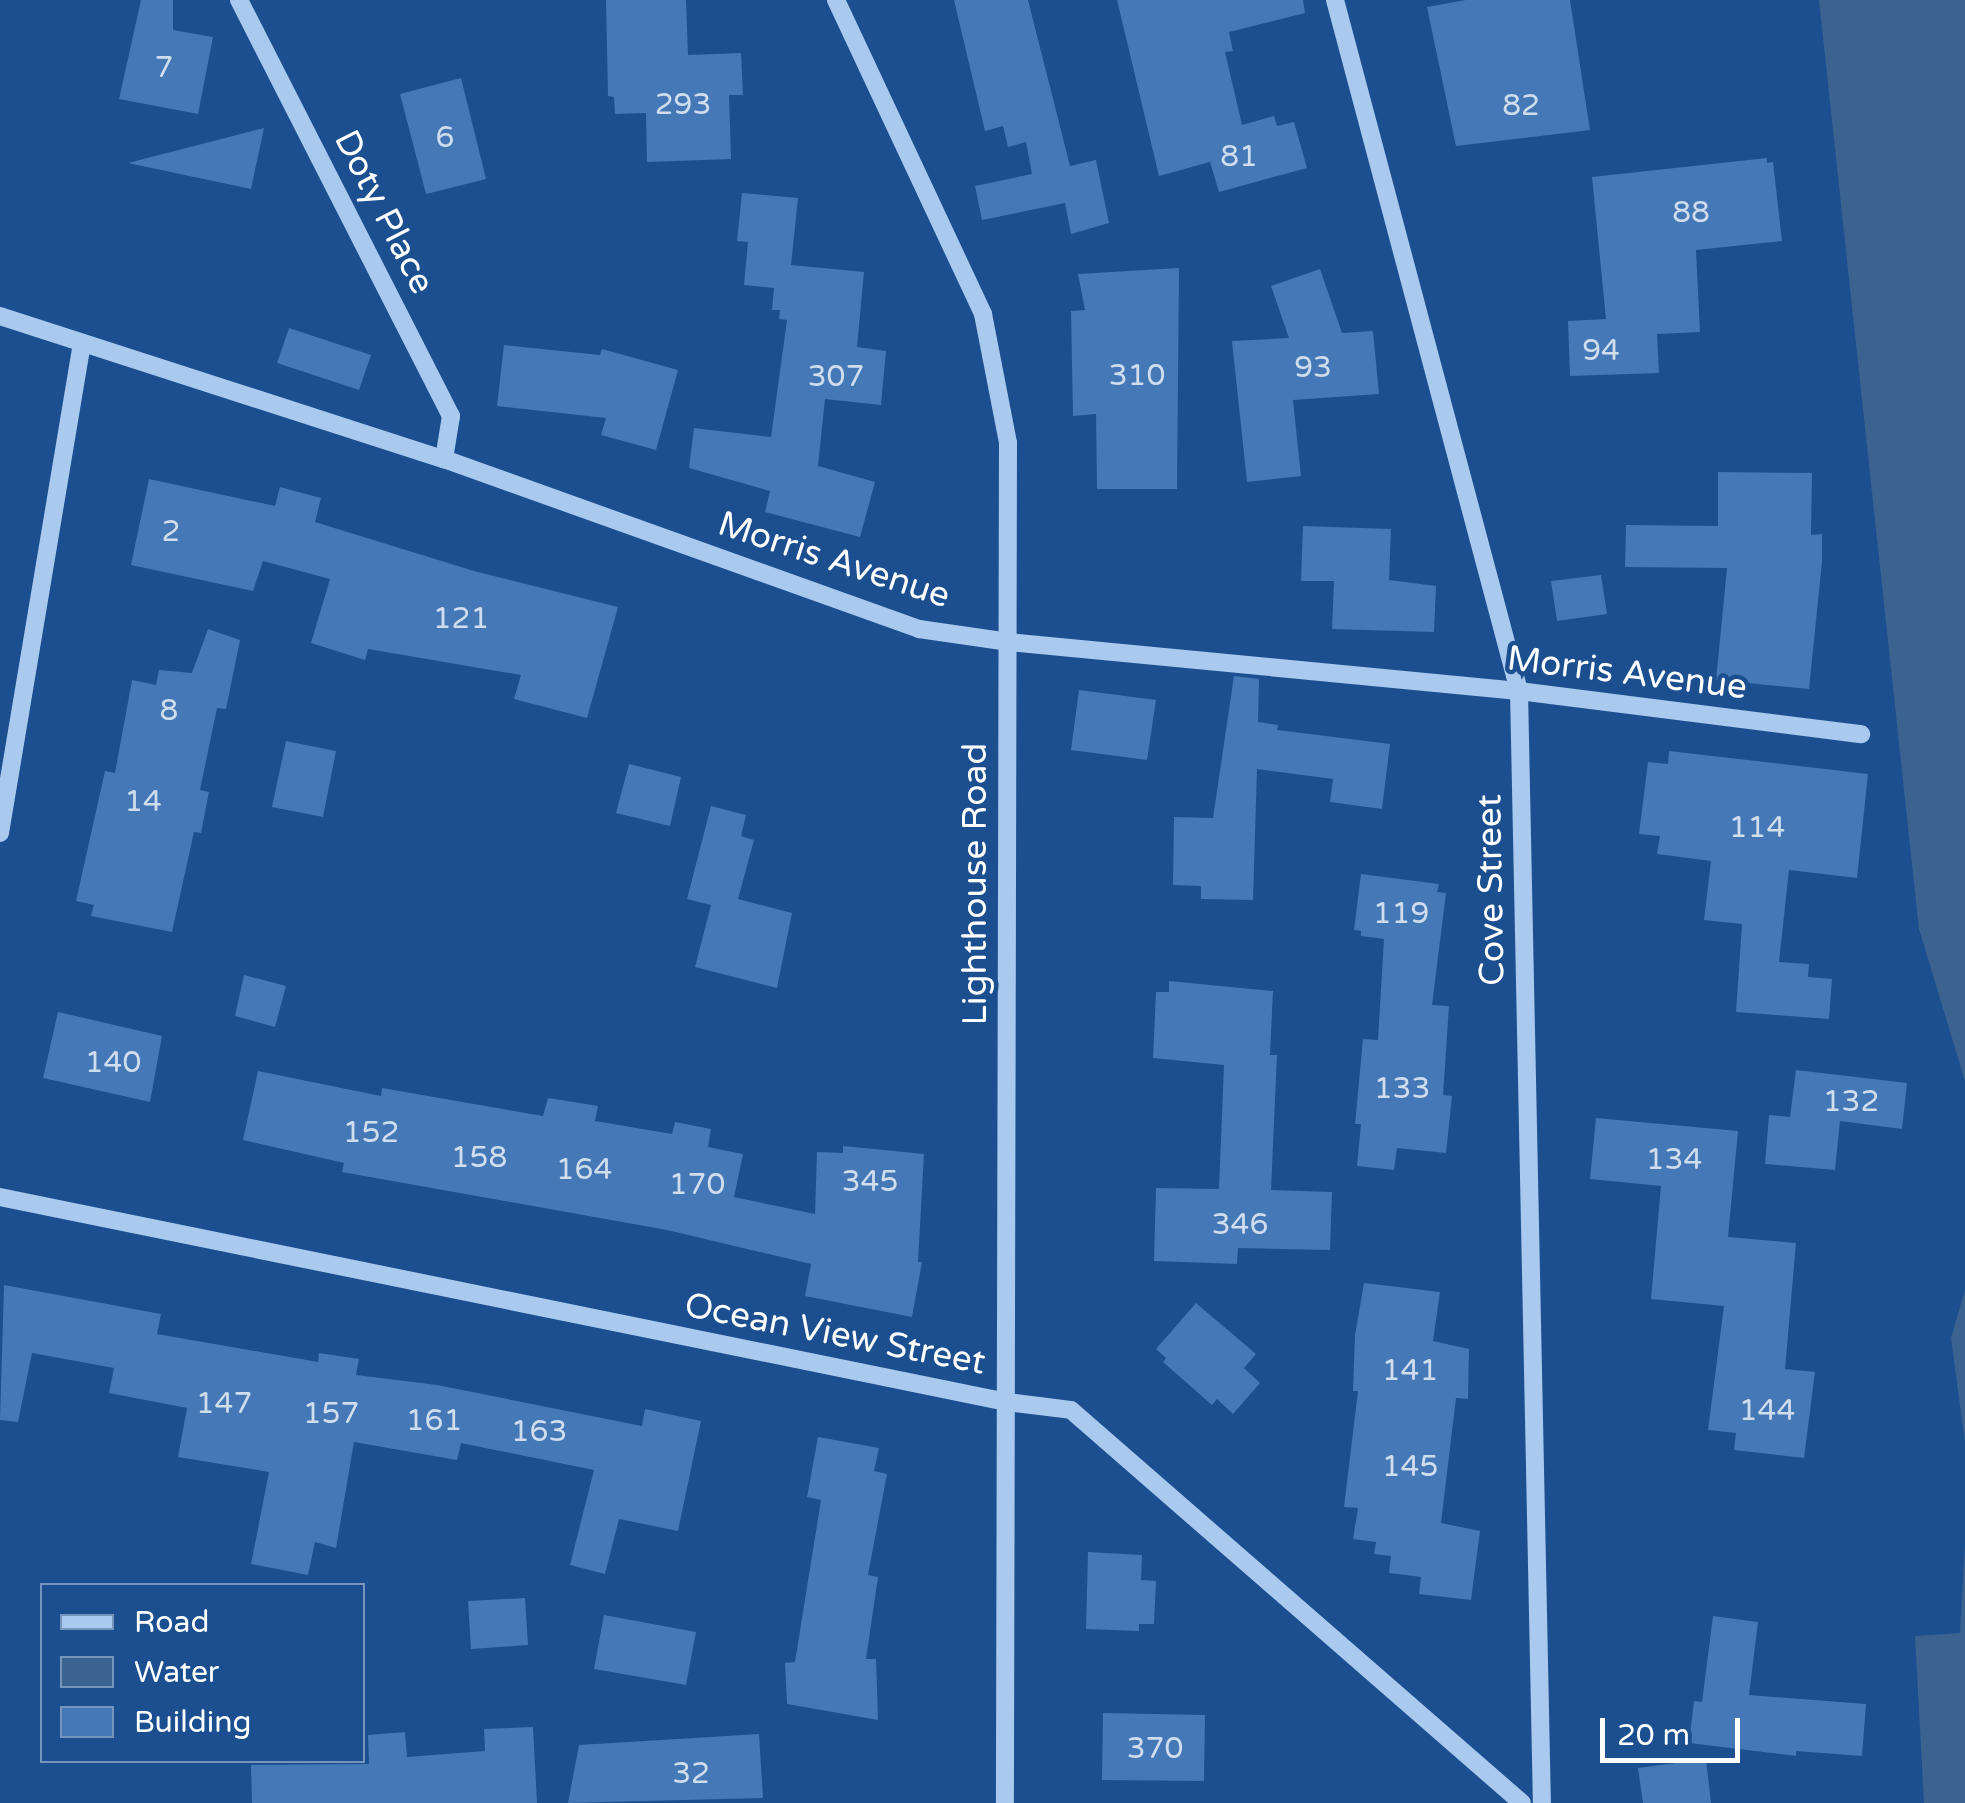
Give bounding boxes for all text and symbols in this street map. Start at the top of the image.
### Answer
house number: 7 [155,50,173,86]
house number: 293 [655,87,711,123]
house number: 82 [1502,88,1540,124]
house number: 6 [436,120,454,156]
street label: Doty Place [325,123,443,301]
house number: 81 [1220,139,1258,175]
house number: 88 [1672,195,1710,231]
house number: 94 [1582,333,1620,369]
house number: 93 [1294,350,1332,386]
house number: 310 [1109,358,1165,394]
house number: 307 [808,359,864,395]
street label: Morris Avenue [713,503,955,617]
house number: 2 [162,514,180,550]
house number: 121 [433,601,489,637]
street label: Morris Avenue [1505,637,1749,709]
house number: 8 [160,693,178,729]
street label: Lighthouse Road [954,743,996,1025]
house number: 14 [124,784,162,820]
street label: Cove Street [1468,794,1514,986]
house number: 114 [1729,810,1785,846]
house number: 119 [1373,896,1429,932]
house number: 140 [85,1045,141,1081]
house number: 133 [1374,1071,1430,1107]
house number: 132 [1823,1084,1879,1120]
house number: 152 [343,1115,399,1151]
house number: 158 [451,1140,507,1176]
house number: 134 [1646,1142,1702,1178]
house number: 164 [556,1152,612,1188]
house number: 345 [842,1164,898,1200]
house number: 170 [669,1167,725,1203]
house number: 346 [1212,1207,1268,1243]
street label: Ocean View Street [681,1284,989,1384]
house number: 141 [1382,1353,1438,1389]
house number: 147 [196,1386,252,1422]
house number: 144 [1739,1393,1795,1429]
house number: 157 [303,1396,359,1432]
house number: 161 [406,1403,462,1439]
house number: 163 [511,1414,567,1450]
house number: 145 [1382,1449,1438,1485]
legend [40,1583,365,1763]
text: Road [134,1604,209,1641]
text: Water [134,1654,219,1691]
scale bar [1605,1698,1745,1760]
text: Building [134,1704,251,1741]
text: 20 m [1617,1717,1690,1754]
house number: 370 [1127,1731,1183,1767]
house number: 32 [672,1756,710,1792]

